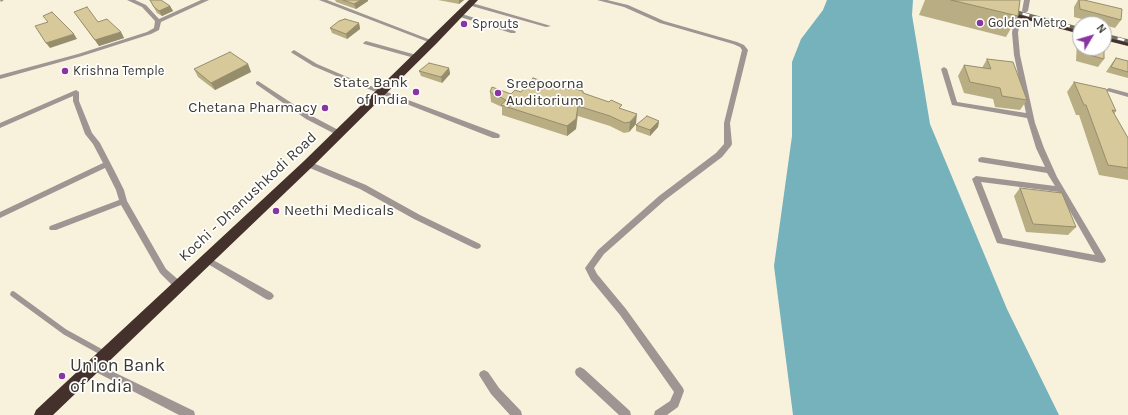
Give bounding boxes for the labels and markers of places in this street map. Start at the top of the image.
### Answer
place label: Golden Metro [988,15,1067,31]
place label: Sprouts [472,16,519,32]
marker: Golden Metro [975,18,985,28]
marker: Sprouts [459,19,469,29]
place label: Krishna Temple [73,63,165,79]
marker: Krishna Temple [60,66,70,76]
place label: State Bank of India [333,74,408,109]
place label: Sreepoorna Auditorium [506,75,584,110]
marker: State Bank of India [411,87,421,97]
marker: Sreepoorna Auditorium [493,88,503,98]
place label: Chetana Pharmacy [188,99,317,117]
marker: Chetana Pharmacy [320,103,330,113]
place label: Neethi Medicals [284,202,394,220]
marker: Neethi Medicals [271,206,281,216]
place label: Union Bank of India [70,355,165,398]
marker: Union Bank of India [57,371,67,381]

